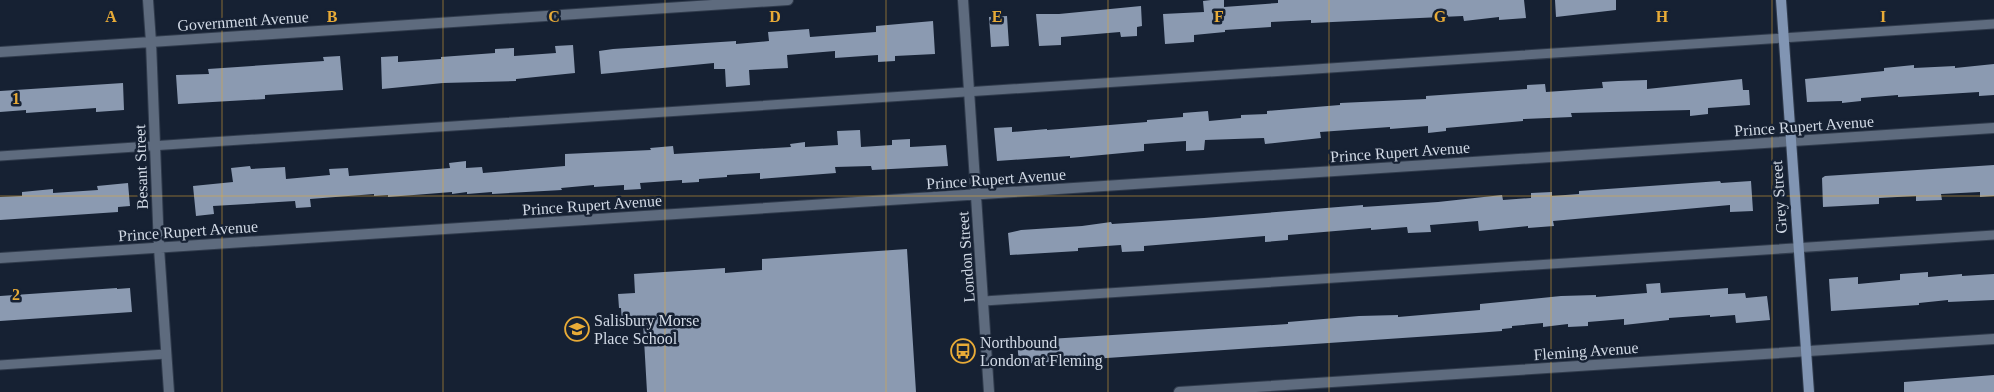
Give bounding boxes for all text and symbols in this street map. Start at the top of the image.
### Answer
text: A [105,8,117,25]
street label: Government Avenue [177,8,309,34]
text: B [327,8,338,25]
text: C [548,8,560,25]
text: D [769,8,781,25]
text: E [992,8,1002,25]
text: F [1214,8,1224,25]
text: G [1434,8,1447,25]
text: H [1656,8,1669,25]
text: I [1880,8,1886,25]
text: 1 [12,90,20,107]
street label: Prince Rupert Avenue [1734,113,1875,140]
street label: Besant Street [131,124,151,210]
street label: Prince Rupert Avenue [1330,139,1471,166]
street label: Grey Street [1768,159,1791,234]
street label: Prince Rupert Avenue [926,166,1067,193]
street label: Prince Rupert Avenue [522,192,663,219]
street label: London Street [954,210,978,303]
street label: Prince Rupert Avenue [118,218,259,245]
text: 2 [12,286,20,303]
place label: Salisbury Morse Place School [594,312,699,347]
school or university icon: Salisbury Morse Place School [564,316,590,342]
place label: Northbound London at Fleming [980,334,1103,370]
bus stop icon: Northbound London at Fleming [950,338,976,364]
street label: Fleming Avenue [1533,339,1639,364]

